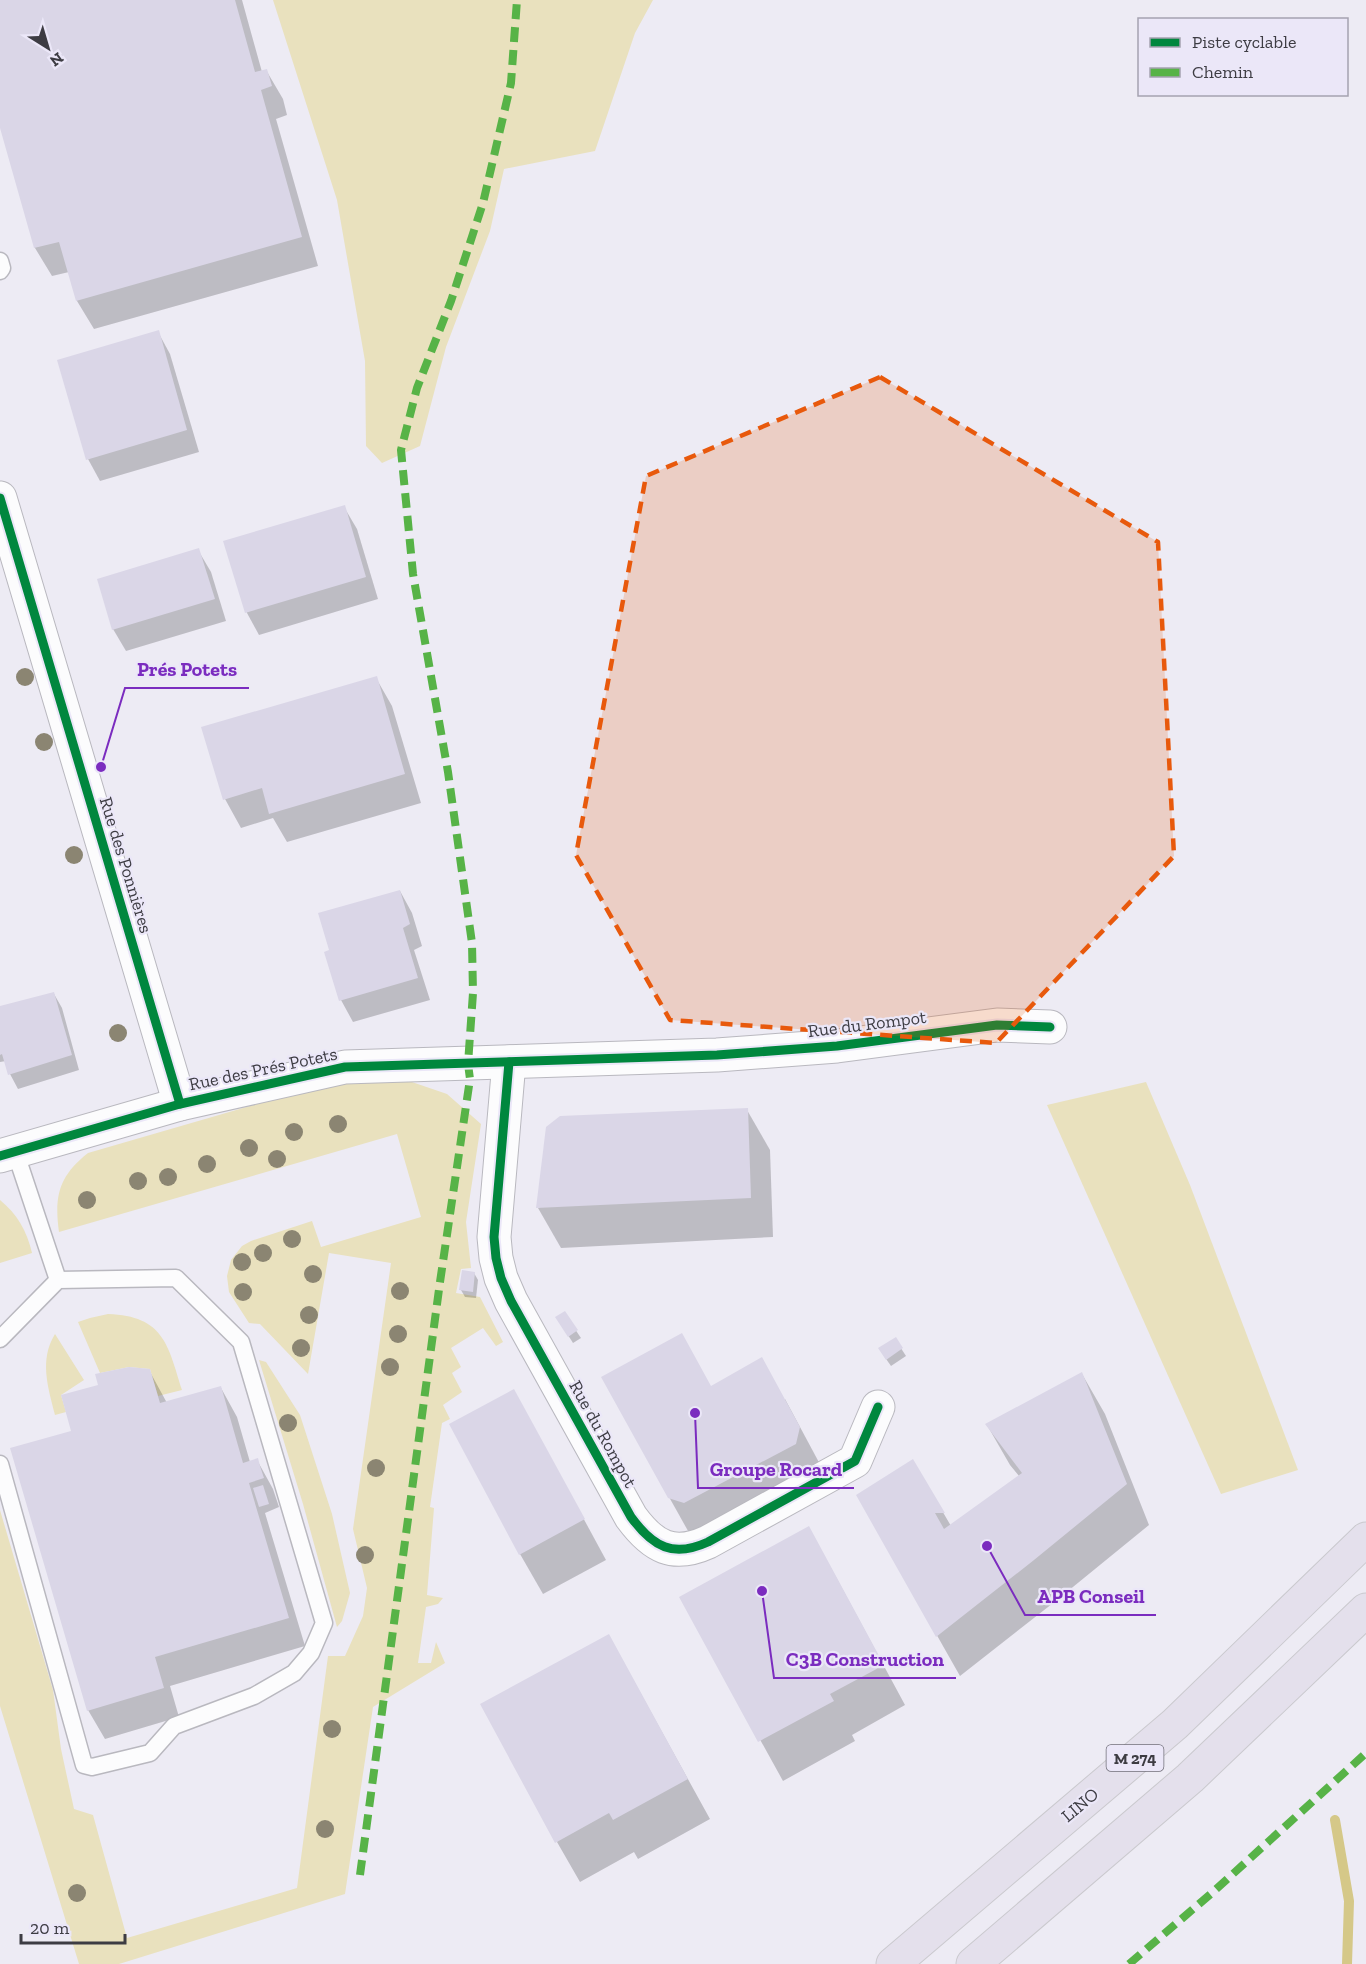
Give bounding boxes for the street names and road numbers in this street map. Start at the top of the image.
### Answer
street label: Rue des Ponnières [95,794,157,936]
street label: Rue du Rompot [806,1006,928,1042]
street label: Rue des Prés Potets [187,1042,339,1095]
street label: Rue du Rompot [564,1376,642,1492]
road number: M 274 [1106,1745,1164,1771]
street label: LINO [1057,1783,1103,1827]

